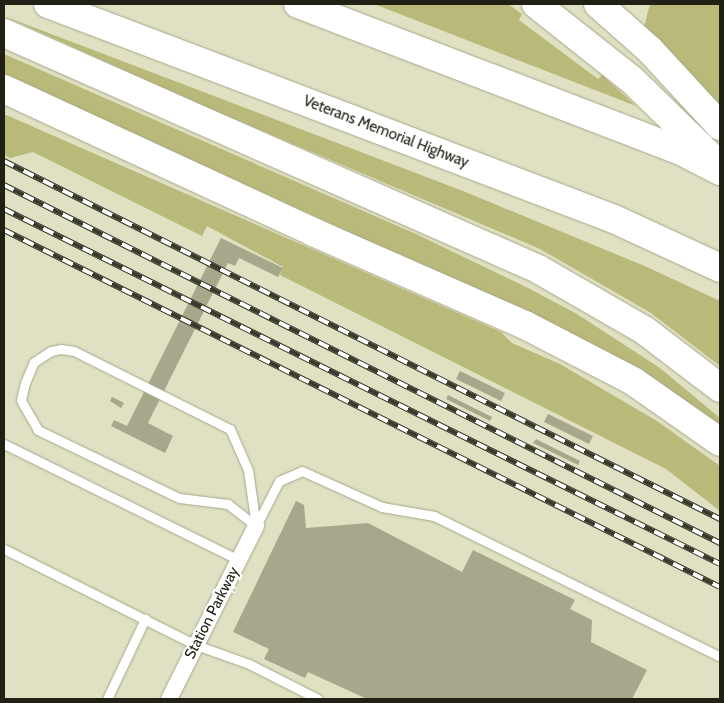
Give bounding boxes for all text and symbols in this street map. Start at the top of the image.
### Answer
street label: Veterans Memorial Highway [301,92,471,172]
street label: Station Parkway [181,564,243,662]

